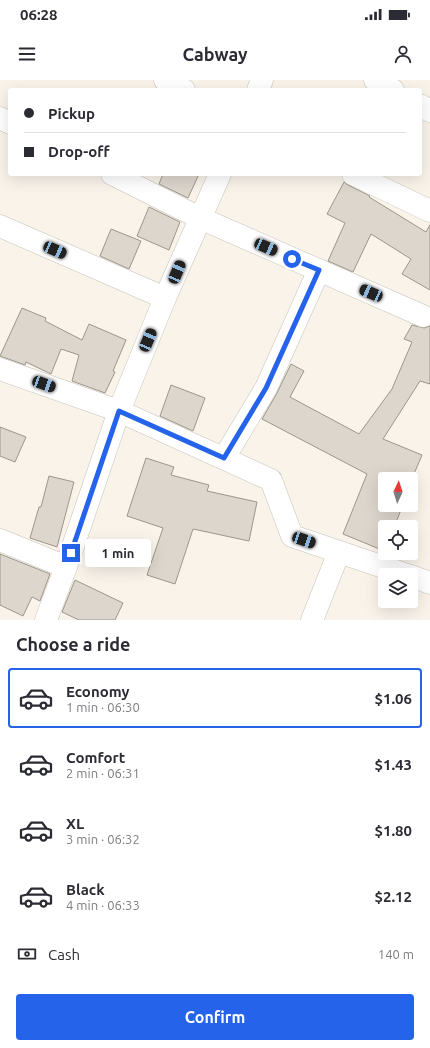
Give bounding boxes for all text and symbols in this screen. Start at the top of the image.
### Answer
text: 06:28 [20,6,58,23]
icon: menu [16,43,38,65]
icon: person [392,43,414,65]
text: Cabway [182,44,248,64]
text: Pickup [48,105,95,122]
text: Drop-off [48,143,110,160]
car [253,237,279,257]
car [42,240,68,260]
route start [283,250,301,268]
car [167,259,187,285]
car [358,283,384,303]
car [138,327,158,353]
car [31,374,57,394]
north arrow [378,472,418,512]
map controls [378,472,418,608]
button: locate [378,520,418,560]
car [291,530,317,550]
callout: 1 min [85,539,151,567]
route end [62,544,80,562]
text: 1 min [102,546,134,560]
button: layers [378,568,418,608]
text: Choose a ride [16,634,130,654]
icon: car [18,680,54,716]
text: Economy [66,683,130,700]
text: $1.06 [374,690,412,707]
text: 1 min · 06:30 [66,700,140,714]
icon: car [18,746,54,782]
text: Comfort [66,749,125,766]
text: $1.43 [374,756,412,773]
text: 2 min · 06:31 [66,766,140,780]
icon: car [18,812,54,848]
text: XL [66,815,84,832]
text: $1.80 [374,822,412,839]
text: 3 min · 06:32 [66,832,140,846]
icon: car [18,878,54,914]
text: Black [66,881,105,898]
text: $2.12 [374,888,412,905]
text: 4 min · 06:33 [66,898,140,912]
icon: cash [16,943,38,965]
text: Cash [48,946,80,963]
text: 140 m [378,947,414,961]
button: Confirm [16,994,414,1040]

